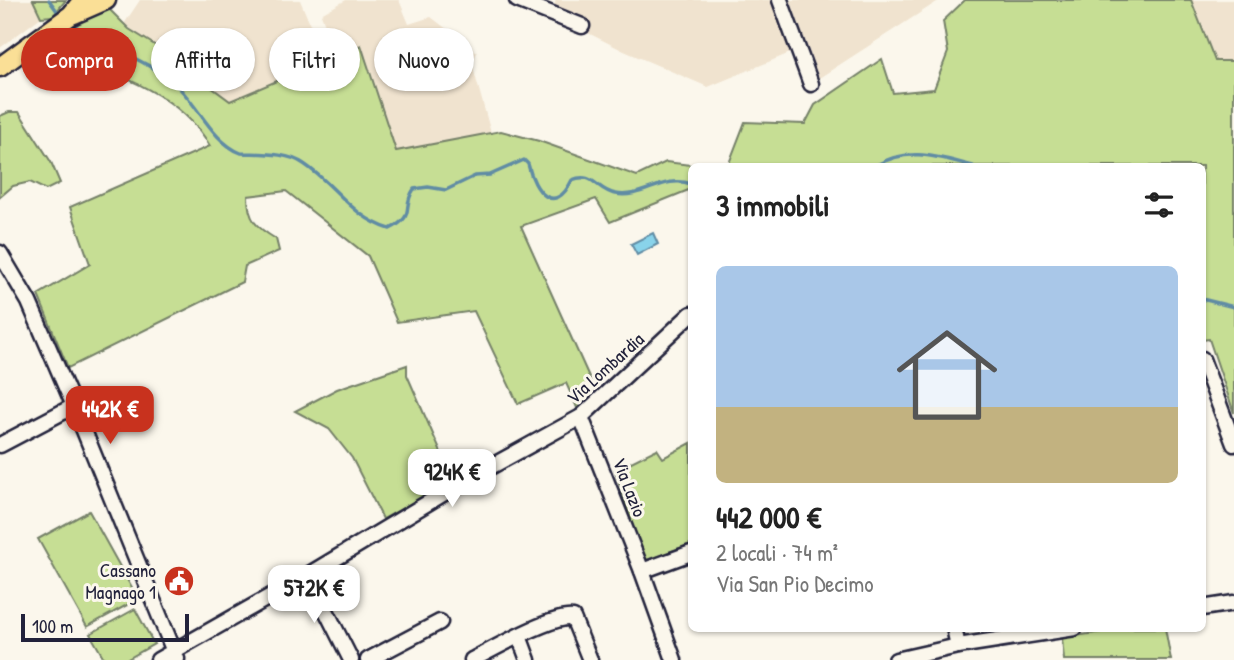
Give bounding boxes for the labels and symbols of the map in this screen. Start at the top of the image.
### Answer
street label: Via Lombardia [561,326,650,410]
pin: 442K € [53,386,167,446]
pin: 924K € [395,449,509,509]
street label: Via Lazio [607,454,653,521]
place label: Cassano Magnago 1 [85,557,156,605]
public building icon: Cassano Magnago 1 [162,564,196,598]
pin: 572K € [257,566,371,625]
scale bar [21,611,189,643]

